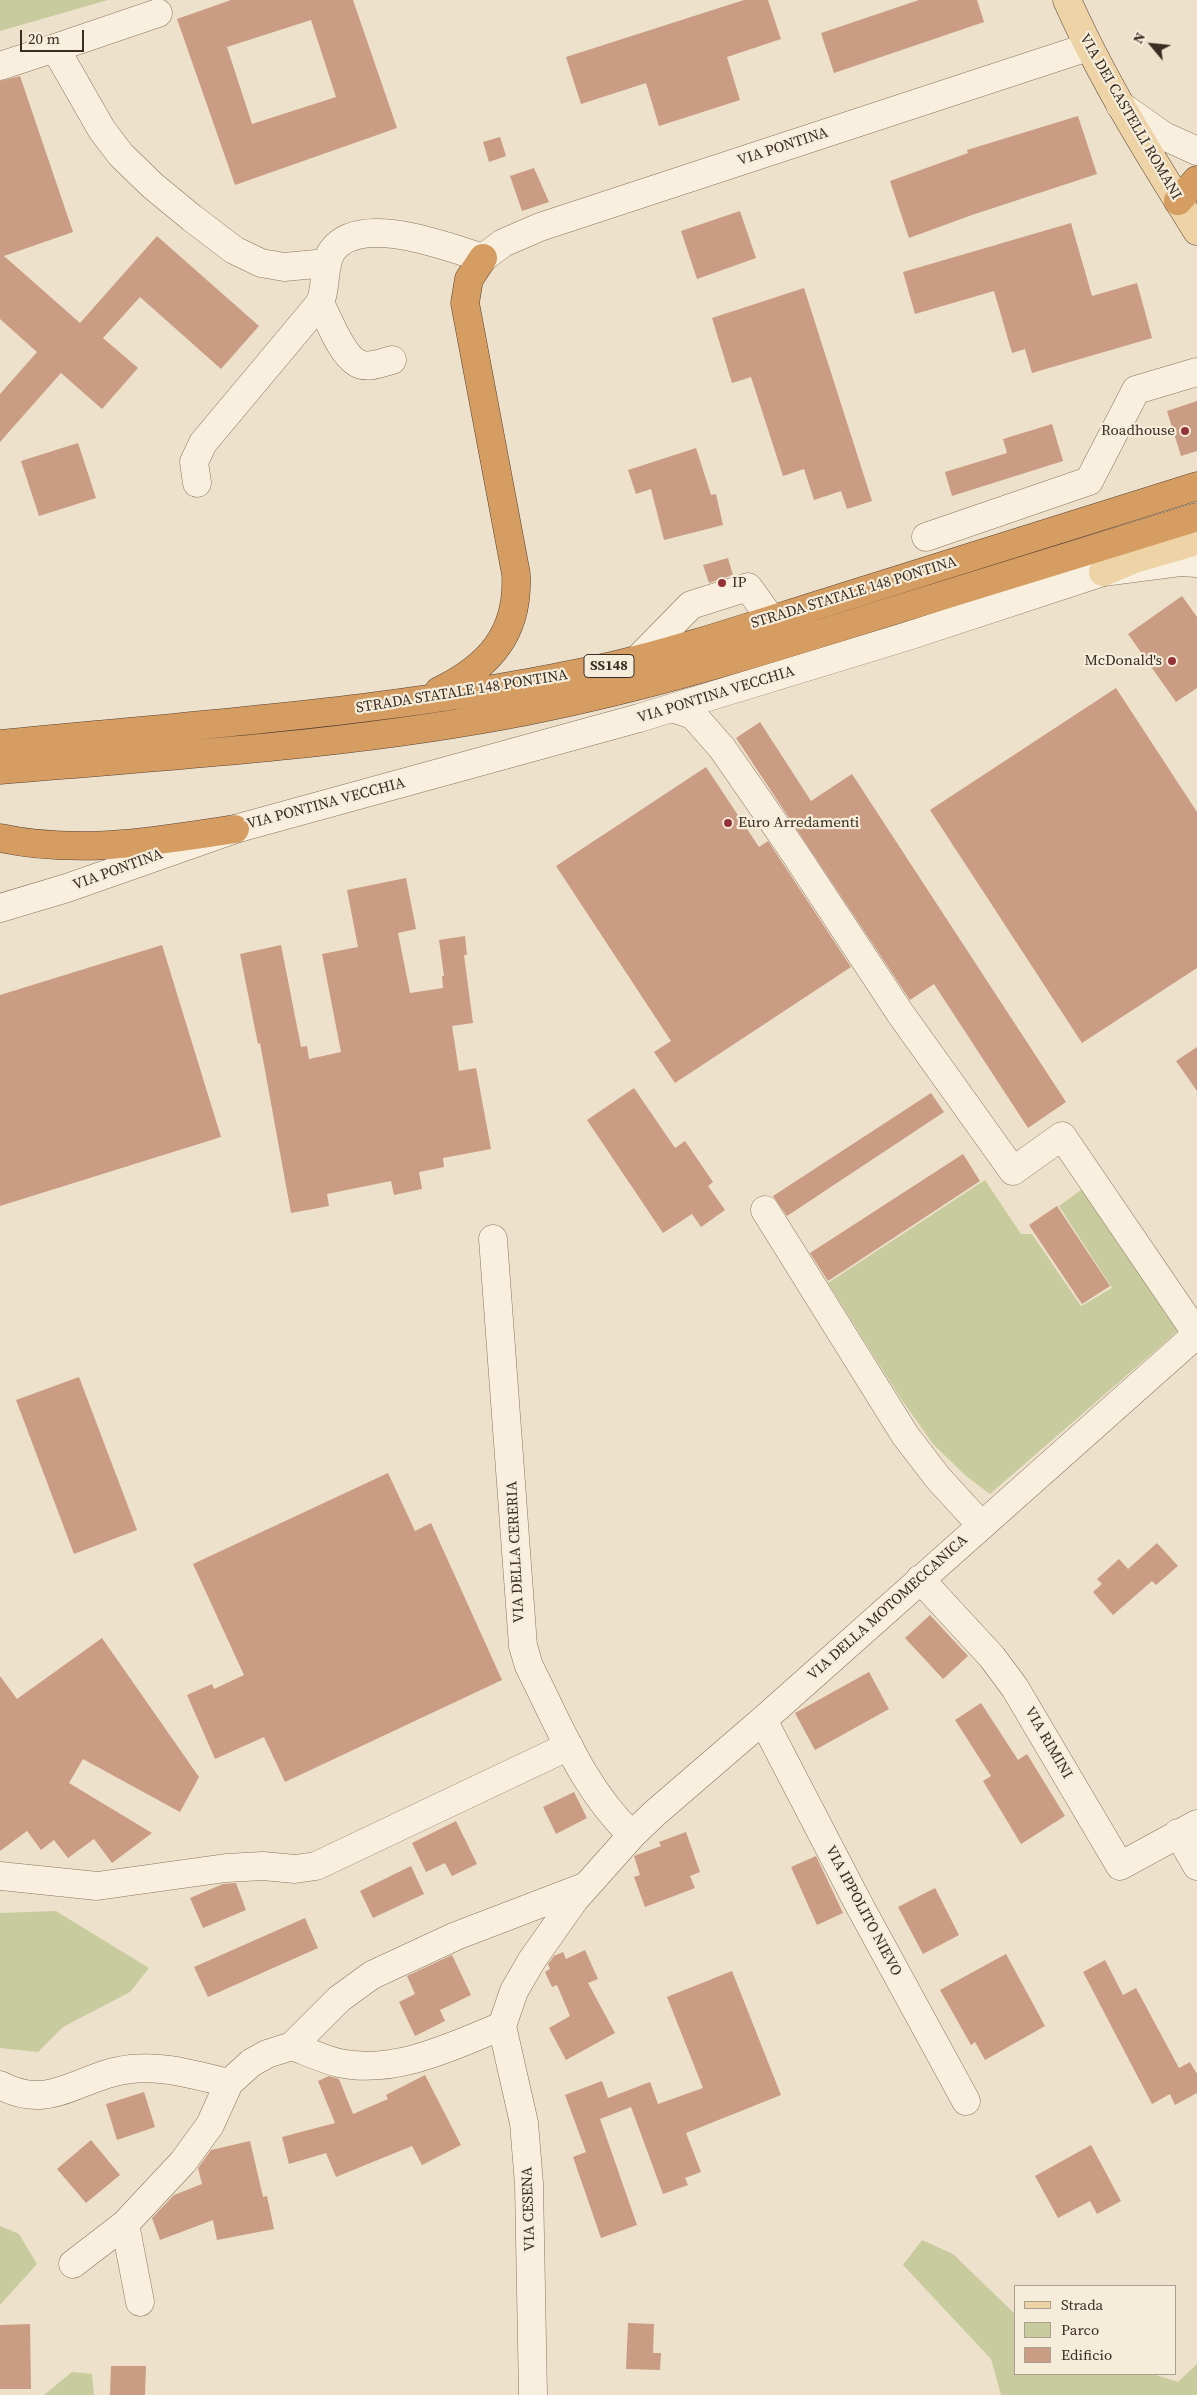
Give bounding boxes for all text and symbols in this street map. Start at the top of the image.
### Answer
scale bar [22,20,86,52]
north arrow [1127,20,1177,70]
text: 20 m [28,28,60,49]
street label: VIA DEI CASTELLI ROMANI [1075,31,1185,203]
street label: VIA PONTINA [735,124,831,170]
place label: Roadhouse [1101,422,1175,440]
marker: Roadhouse [1179,425,1191,437]
street label: STRADA STATALE 148 PONTINA [749,553,959,633]
place label: IP [732,574,746,592]
marker: IP [716,577,728,589]
place label: McDonald's [1085,652,1162,670]
road number: SS148 [584,654,634,678]
marker: McDonald's [1166,655,1178,667]
street label: VIA PONTINA VECCHIA [635,663,797,727]
street label: STRADA STATALE 148 PONTINA [355,666,569,718]
street label: VIA PONTINA VECCHIA [245,774,407,834]
place label: Euro Arredamenti [738,814,859,832]
marker: Euro Arredamenti [722,817,734,829]
street label: VIA PONTINA [71,845,165,895]
street label: VIA DELLA CERERIA [503,1481,529,1623]
street label: VIA DELLA MOTOMECCANICA [804,1531,972,1685]
street label: VIA RIMINI [1020,1704,1076,1782]
street label: VIA IPPOLITO NIEVO [821,1843,905,1979]
street label: VIA CESENA [519,2166,539,2252]
legend [1014,2285,1177,2375]
text: Strada [1061,2294,1103,2315]
text: Parco [1061,2319,1099,2340]
text: Edificio [1061,2344,1112,2365]

